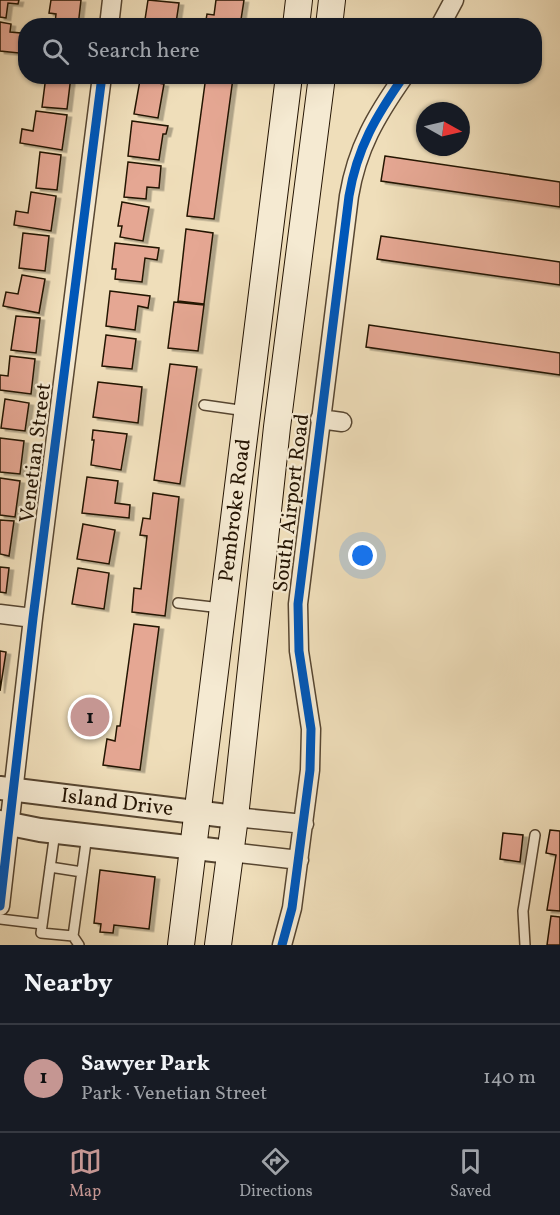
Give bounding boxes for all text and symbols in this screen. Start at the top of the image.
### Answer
search box [18,18,542,84]
icon: search [39,35,72,68]
text: Search here [87,36,200,67]
north arrow [416,102,470,156]
street label: Venetian Street [13,381,59,525]
street label: South Airport Road [267,412,317,594]
street label: Pembroke Road [212,437,258,584]
your location [348,541,377,570]
pin: 1 [70,694,110,740]
street label: Island Drive [59,781,175,824]
text: Nearby [24,966,113,1002]
text: Sawyer Park [81,1049,210,1080]
text: 1 [39,1064,48,1092]
text: 140 m [483,1064,536,1092]
text: Park · Venetian Street [81,1080,267,1108]
tab: Map [69,1145,102,1203]
tab: Directions [239,1145,313,1203]
tab: Saved [450,1145,491,1203]

